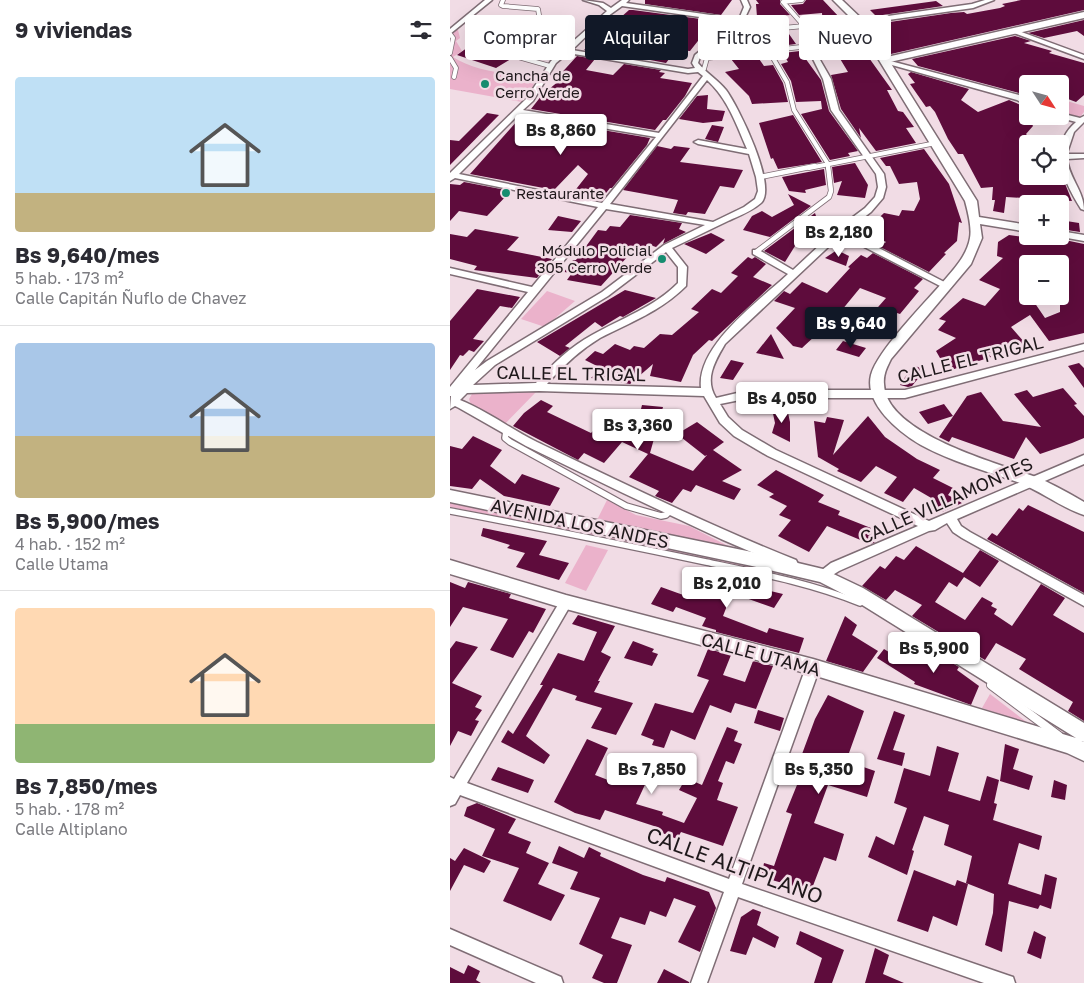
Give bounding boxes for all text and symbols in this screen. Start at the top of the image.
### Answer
chip: Comprar [465,15,575,60]
chip: Alquilar [585,15,688,60]
chip: Filtros [698,15,789,60]
chip: Nuevo [799,15,891,60]
icon: filters [407,16,435,44]
text: 9 viviendas [15,17,132,43]
place label: Cancha de Cerro Verde [495,66,580,101]
north arrow [1019,75,1069,125]
map controls [1019,75,1069,305]
marker: Cancha de Cerro Verde [479,78,491,90]
icon: home [180,110,270,200]
pin: Bs 8,860 [509,114,613,156]
text: Bs 8,860 [526,120,596,140]
button: locate [1019,135,1069,185]
place label: Restaurante [516,184,605,202]
marker: Restaurante [500,187,512,199]
button: + [1019,195,1069,245]
pin: Bs 2,180 [787,216,891,258]
text: Bs 2,180 [805,222,873,242]
place label: Módulo Policial 305 Cerro Verde [537,241,652,276]
text: Bs 9,640/mes [15,242,160,268]
marker: Módulo Policial 305 Cerro Verde [656,253,668,265]
button: − [1019,255,1069,305]
text: 5 hab. · 173 m² [15,268,124,288]
text: Calle Capitán Ñuflo de Chavez [15,288,247,308]
pin: Bs 9,640 [799,306,903,349]
text: Bs 9,640 [816,313,886,333]
street label: CALLE EL TRIGAL [895,330,1045,388]
street label: CALLE EL TRIGAL [496,361,646,385]
icon: home [180,375,270,465]
pin: Bs 4,050 [730,382,834,424]
text: Bs 4,050 [747,388,817,408]
pin: Bs 3,360 [586,408,690,451]
text: Bs 3,360 [603,415,673,435]
street label: CALLE VILLAMONTES [856,452,1036,548]
street label: AVENIDA LOS ANDES [489,493,671,553]
text: Bs 5,900/mes [15,508,160,534]
text: 4 hab. · 152 m² [15,534,125,554]
text: Calle Utama [15,554,109,574]
pin: Bs 2,010 [675,566,779,609]
text: Bs 2,010 [693,573,761,593]
street label: CALLE UTAMA [699,628,823,680]
pin: Bs 5,900 [882,632,986,674]
text: Bs 5,900 [899,638,969,658]
icon: home [180,640,270,730]
pin: Bs 7,850 [600,752,704,795]
pin: Bs 5,350 [767,752,871,795]
text: Bs 7,850 [618,759,686,779]
text: Bs 5,350 [784,759,854,779]
text: Bs 7,850/mes [15,773,158,799]
text: 5 hab. · 178 m² [15,799,124,819]
text: Calle Altiplano [15,819,128,839]
street label: CALLE ALTIPLANO [643,821,827,909]

